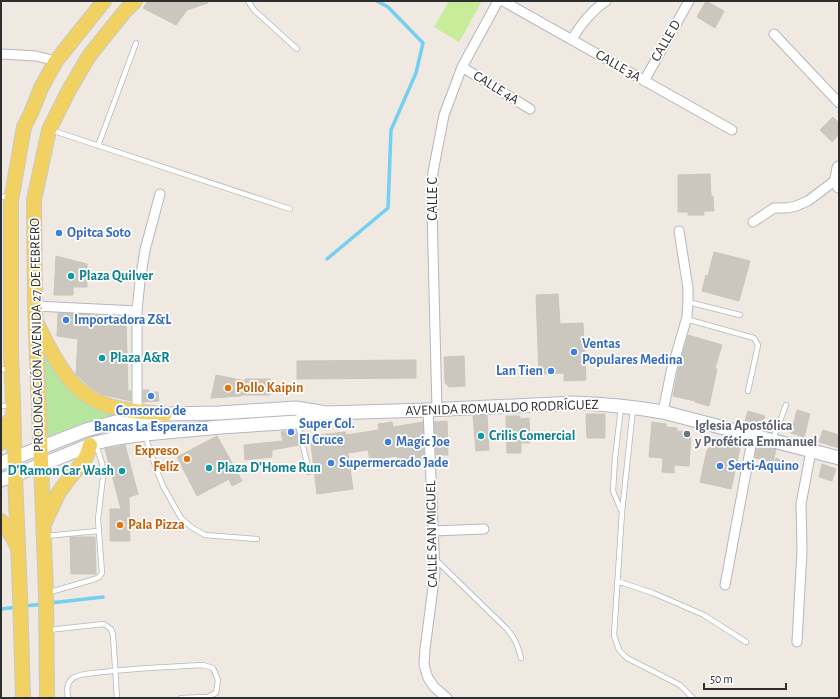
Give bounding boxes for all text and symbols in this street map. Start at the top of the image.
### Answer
street label: CALLE D [649,18,683,64]
street label: CALLE 3A [593,47,643,85]
street label: CALLE 4A [471,69,521,107]
street label: CALLE C [426,177,440,221]
street label: PROLONGACIÓN AVENIDA 27 DE FEBRERO [25,218,46,452]
place label: Opitca Soto [67,226,131,240]
marker: Opitca Soto [54,228,64,238]
place label: Plaza Quilver [79,269,153,283]
marker: Plaza Quilver [66,271,76,281]
place label: Importadora Z&L [74,313,172,327]
marker: Importadora Z&L [61,315,71,325]
place label: Ventas Populares Medina [582,337,683,367]
marker: Ventas Populares Medina [569,347,579,357]
place label: Plaza A&R [110,351,170,365]
marker: Plaza A&R [97,353,107,363]
place label: Lan Tien [496,364,543,378]
marker: Lan Tien [546,366,556,376]
place label: Pollo Kaipin [236,381,303,395]
marker: Pollo Kaipin [223,383,233,393]
marker: Consorcio de Bancas La Esperanza [146,391,156,401]
street label: AVENIDA ROMUALDO RODRÍGUEZ [405,395,599,418]
place label: Consorcio de Bancas La Esperanza [94,404,208,434]
place label: Super Col. El Cruce [299,417,355,447]
place label: Iglesia Apostólica y Profética Emmanuel [694,419,817,449]
marker: Super Col. El Cruce [286,427,296,437]
place label: Crilis Comercial [489,429,575,443]
marker: Iglesia Apostólica y Profética Emmanuel [682,429,692,439]
marker: Crilis Comercial [476,431,486,441]
place label: Magic Joe [396,435,450,449]
marker: Magic Joe [383,437,393,447]
place label: Expreso Felíz [134,444,179,474]
marker: Expreso Felíz [182,454,192,464]
place label: Supermercado Jade [339,456,449,470]
marker: Supermercado Jade [326,458,336,468]
place label: Serti-Aquino [728,459,799,473]
place label: Plaza D'Home Run [217,461,321,475]
marker: Serti-Aquino [715,461,725,471]
marker: Plaza D'Home Run [204,463,214,473]
place label: D'Ramon Car Wash [7,464,114,478]
marker: D'Ramon Car Wash [117,466,127,476]
street label: CALLE SAN MIGUEL [424,480,440,588]
place label: Pala Pizza [128,518,185,532]
marker: Pala Pizza [115,520,125,530]
scale bar [704,665,786,691]
text: 50 m [710,673,733,685]

